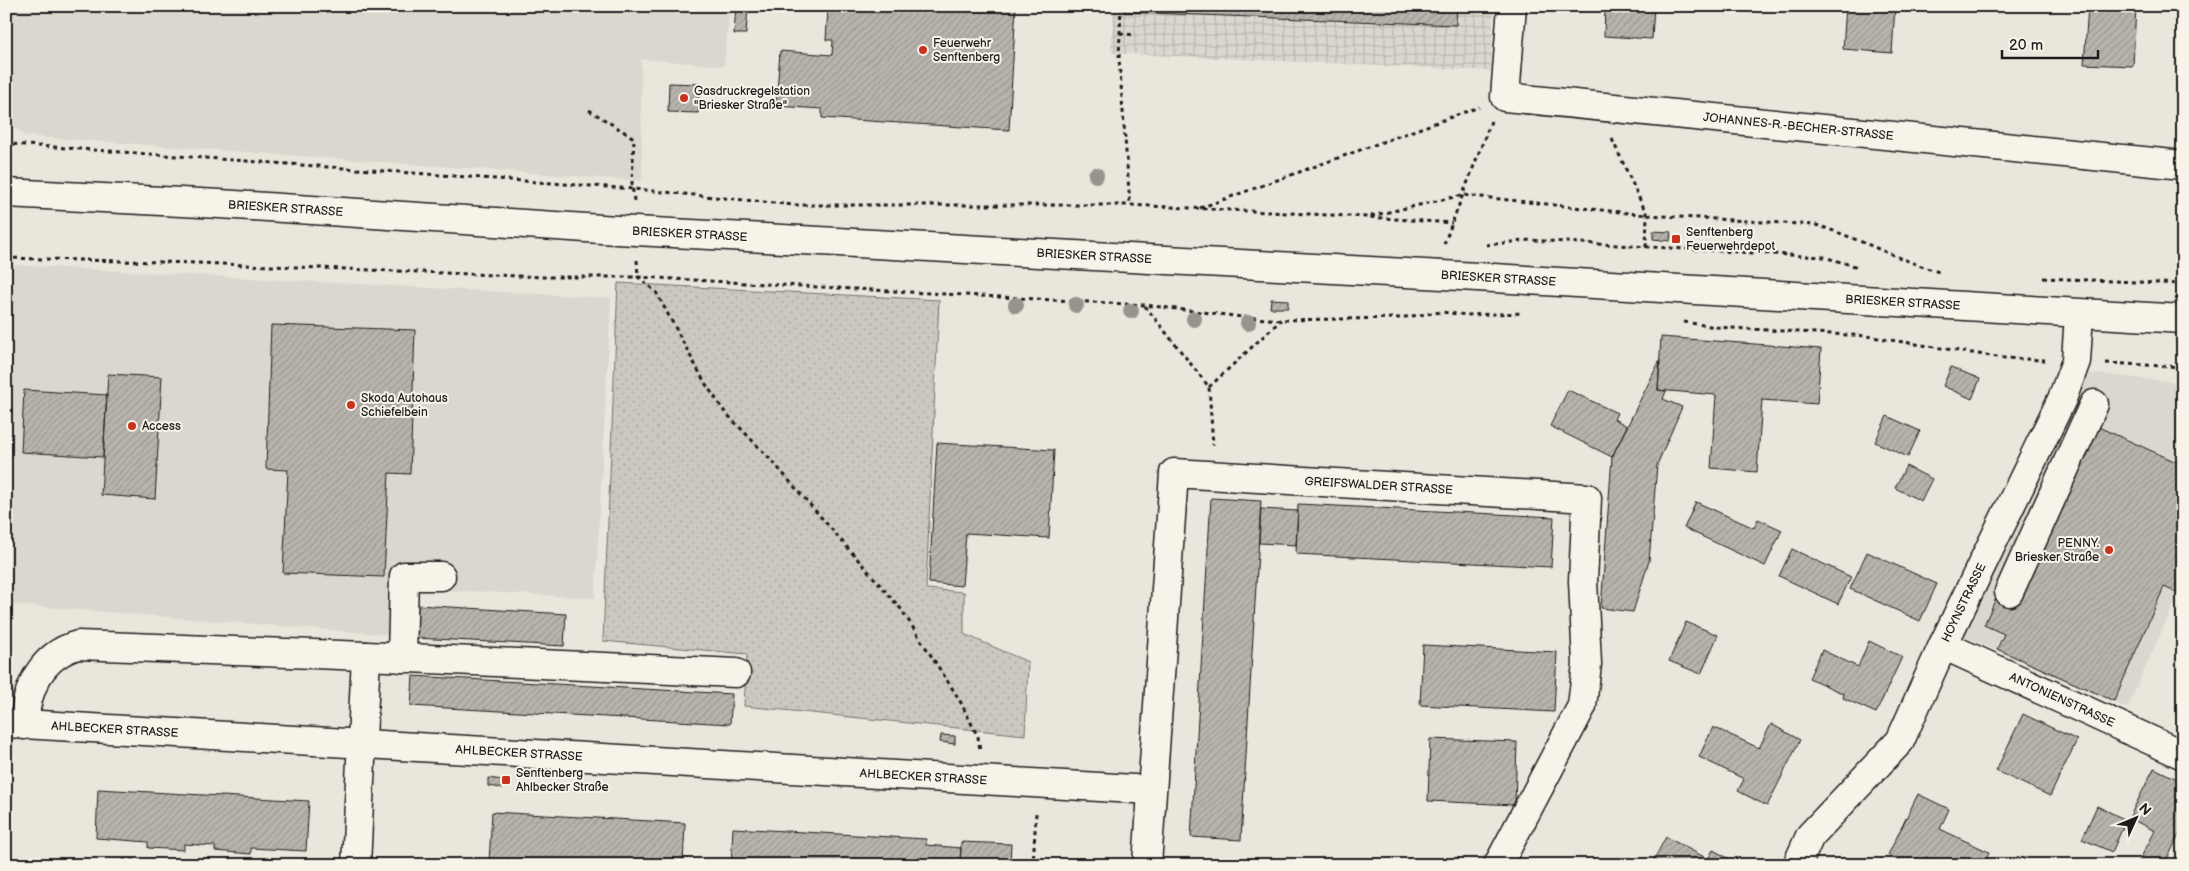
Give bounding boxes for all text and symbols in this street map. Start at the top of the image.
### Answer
scale bar [2002,28,2098,60]
place label: Feuerwehr Senftenberg [933,36,1000,65]
text: 20 m [2009,36,2043,55]
marker: Feuerwehr Senftenberg [917,44,929,56]
place label: Gasdruckregelstation "Briesker Straße" [694,84,810,113]
marker: Gasdruckregelstation "Briesker Straße" [678,92,690,104]
street label: JOHANNES-R.-BECHER-STRASSE [1702,109,1894,143]
street label: BRIESKER STRASSE [227,197,344,220]
street label: BRIESKER STRASSE [632,223,748,245]
place label: Senftenberg Feuerwehrdepot [1686,225,1775,254]
marker: Senftenberg Feuerwehrdepot [1670,233,1682,245]
street label: BRIESKER STRASSE [1036,245,1152,267]
street label: BRIESKER STRASSE [1440,267,1557,289]
street label: BRIESKER STRASSE [1845,291,1961,313]
place label: Skoda Autohaus Schiefelbein [361,391,448,420]
marker: Skoda Autohaus Schiefelbein [345,399,357,411]
place label: Access [142,419,181,434]
marker: Access [126,420,138,432]
street label: GREIFSWALDER STRASSE [1304,473,1453,497]
place label: PENNY. Briesker Straße [2015,536,2099,565]
marker: PENNY. Briesker Straße [2103,544,2115,556]
street label: HOYNSTRASSE [1938,560,1989,645]
street label: ANTONIENSTRASSE [2007,669,2117,730]
street label: AHLBECKER STRASSE [51,718,179,741]
street label: AHLBECKER STRASSE [455,742,583,764]
street label: AHLBECKER STRASSE [859,765,988,788]
place label: Senftenberg Ahlbecker Straße [516,766,609,795]
marker: Senftenberg Ahlbecker Straße [500,774,512,786]
north arrow [2112,794,2162,844]
text: N [2135,800,2155,819]

